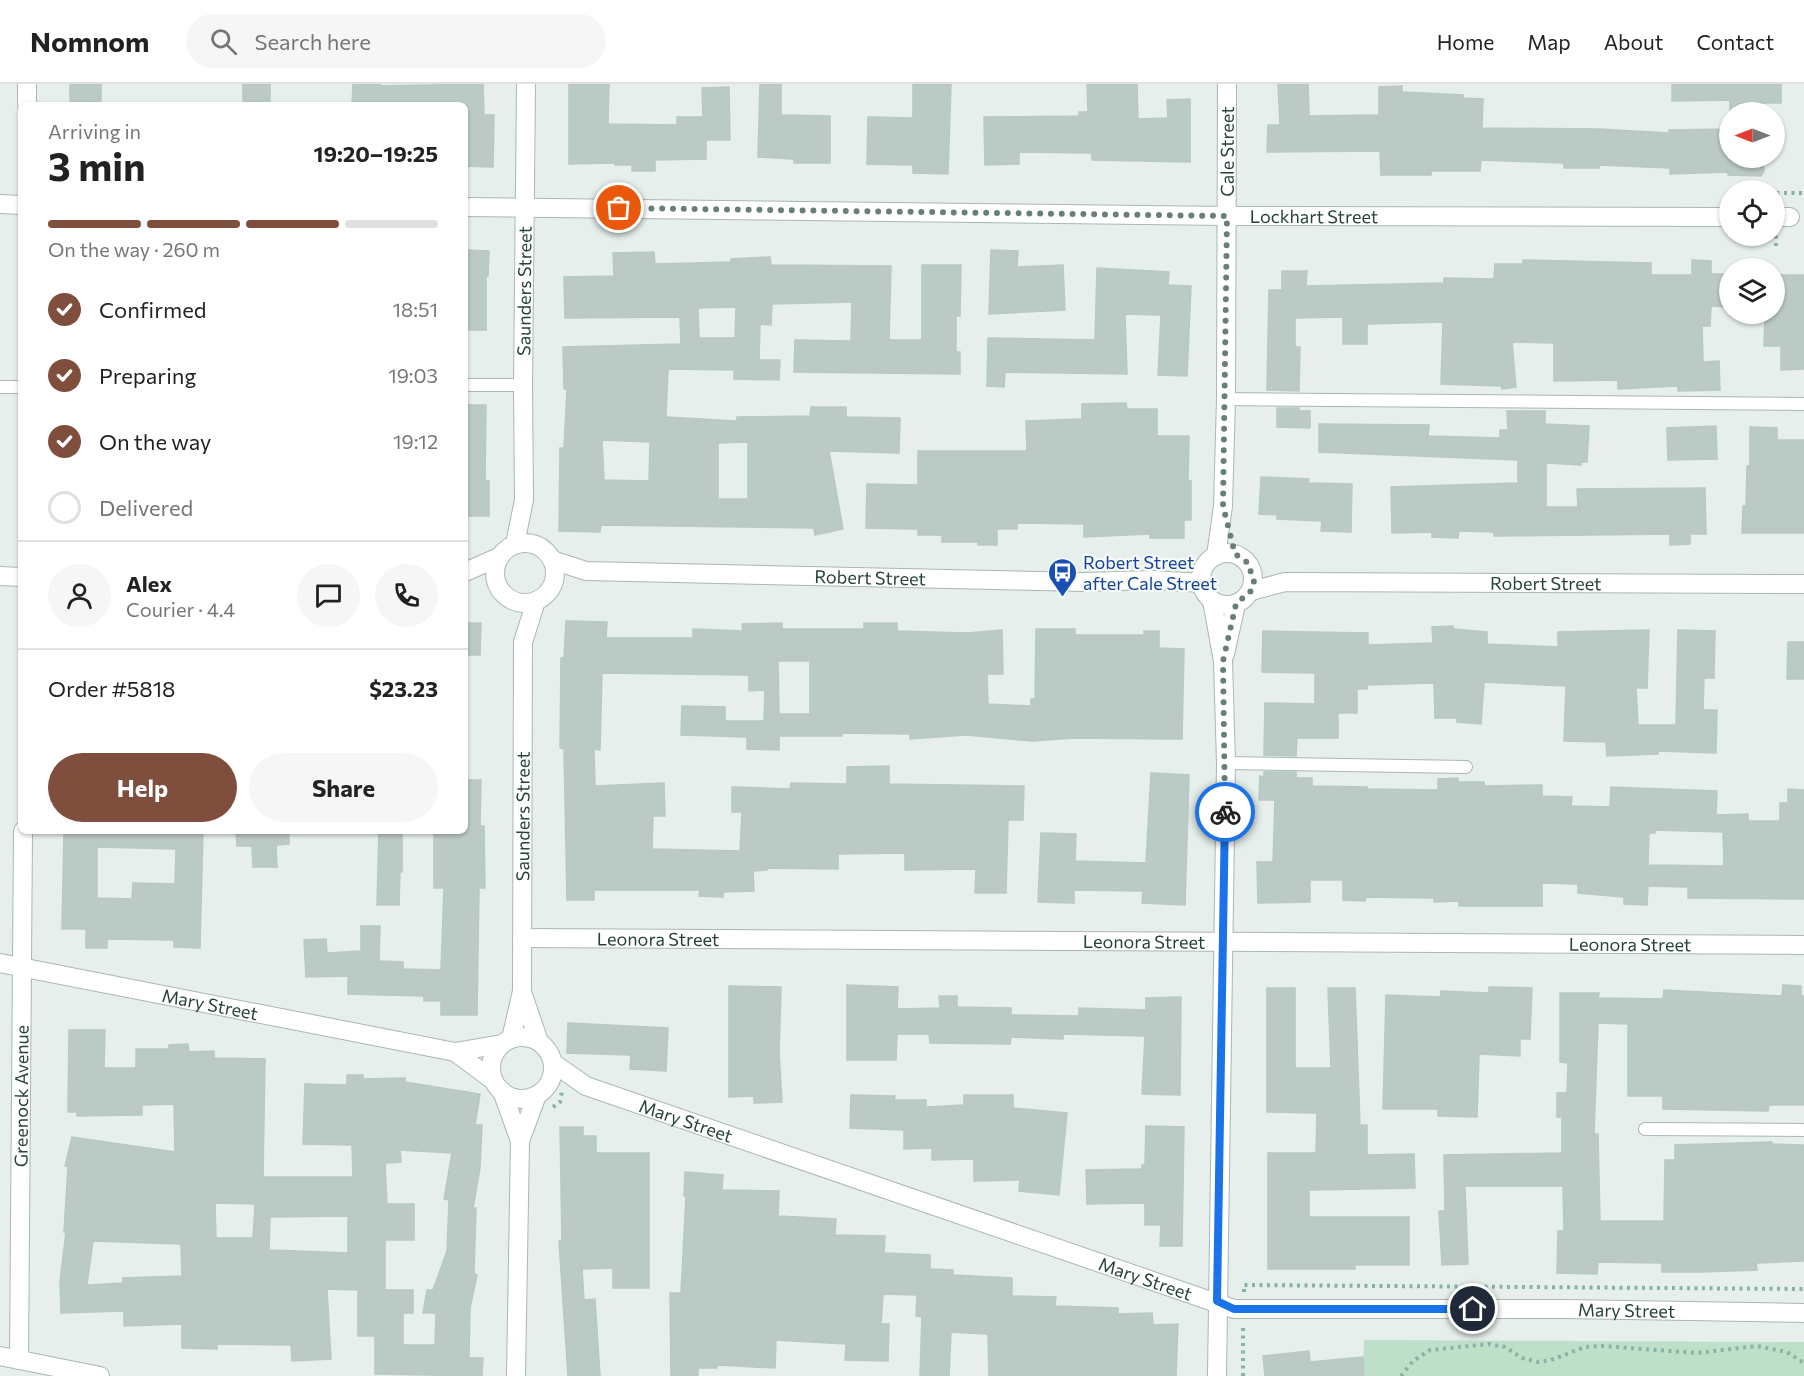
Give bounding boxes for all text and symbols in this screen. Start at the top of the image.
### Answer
search box [186,14,606,68]
text: Nomnom [30,24,150,58]
icon: search [207,25,240,58]
text: Search here [255,28,371,55]
text: Home [1437,29,1494,54]
text: Map [1527,29,1571,54]
text: About [1604,29,1663,54]
text: Contact [1696,29,1774,54]
north arrow [1719,102,1785,168]
map controls [1719,102,1785,324]
street label: Cale Street [1216,106,1238,197]
text: Arriving in [48,119,141,143]
text: 19:20–19:25 [313,140,438,167]
text: 3 min [48,141,146,189]
button: locate [1719,180,1785,246]
pin [593,182,644,233]
icon: bag [602,191,635,224]
street label: Lockhart Street [1250,205,1378,227]
street label: Saunders Street [512,226,536,356]
text: On the way · 260 m [48,237,220,261]
button: layers [1719,258,1785,324]
icon: check [48,293,81,326]
text: Confirmed [99,296,206,323]
text: 18:51 [393,297,438,321]
icon: check [48,359,81,392]
text: Preparing [99,362,196,389]
text: 19:03 [388,363,438,387]
icon: check [48,425,81,458]
text: On the way [99,428,211,455]
text: 19:12 [393,429,438,453]
text: Delivered [99,494,193,521]
place label: Robert Street after Cale Street [1083,551,1217,594]
bus stop icon: Robert Street after Cale Street [1046,556,1078,598]
button: person [48,564,111,627]
button: chat [297,564,360,627]
button: phone [375,564,438,627]
street label: Robert Street [814,565,926,590]
text: Alex [126,570,172,597]
street label: Robert Street [1490,572,1602,594]
text: Courier · 4.4 [126,597,235,621]
text: Order #5818 [48,675,175,702]
text: $23.23 [369,675,438,702]
street label: Saunders Street [511,751,534,881]
button: Help [48,753,237,822]
button: Share [249,753,438,822]
courier [1195,782,1255,842]
icon: bike [1209,796,1242,829]
street label: Leonora Street [597,927,719,950]
street label: Leonora Street [1083,930,1205,953]
street label: Leonora Street [1569,933,1691,955]
street label: Mary Street [160,984,260,1024]
street label: Greenock Avenue [9,1025,33,1167]
street label: Mary Street [636,1094,736,1147]
street label: Mary Street [1096,1252,1195,1305]
pin [1447,1283,1498,1334]
icon: home [1456,1292,1489,1325]
street label: Mary Street [1578,1298,1675,1322]

